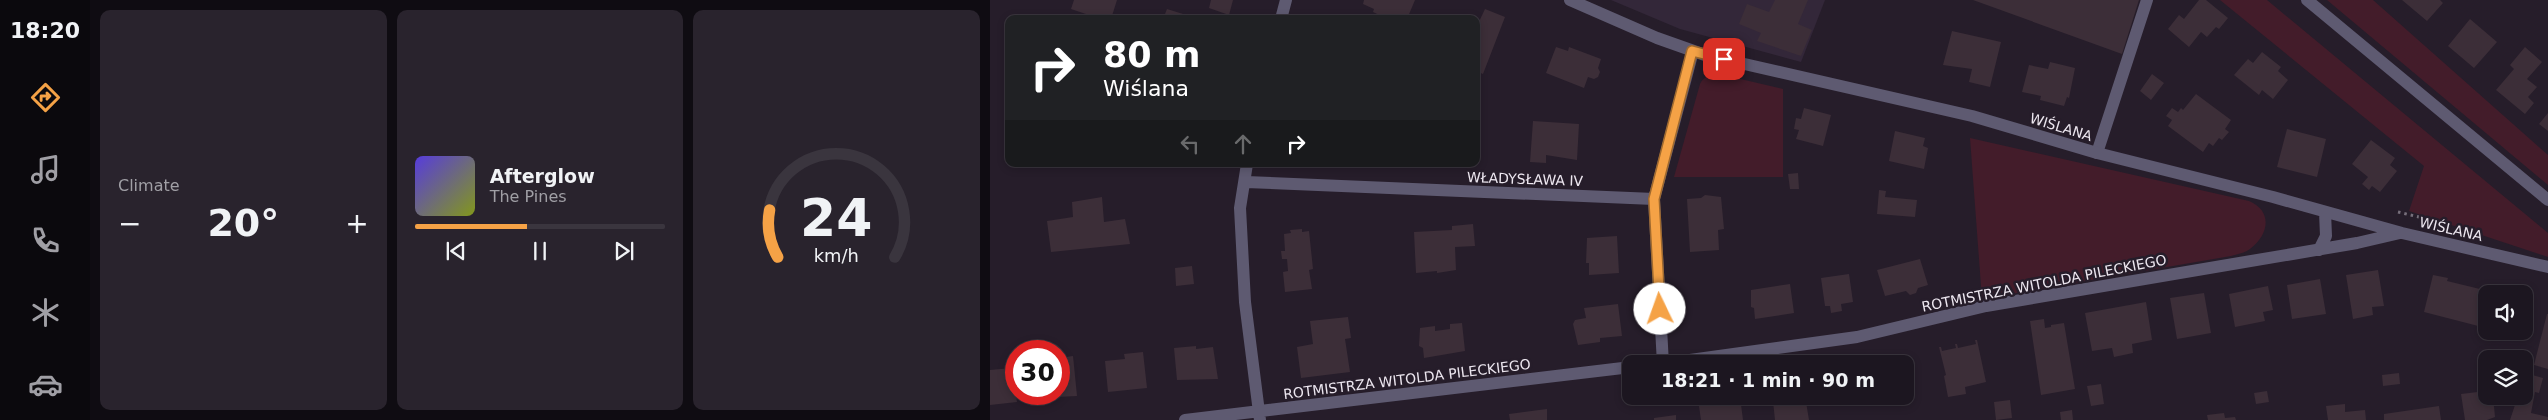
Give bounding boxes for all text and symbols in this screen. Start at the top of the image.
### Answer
text: 18:20 [10,18,80,43]
icon: right [1020,35,1085,100]
text: 80 m [1103,35,1200,75]
pin [1703,38,1745,80]
icon: arrive [1710,45,1738,73]
text: Wiślana [1103,76,1189,101]
icon: directions [28,80,63,115]
street label: WIŚLANA [2028,109,2095,144]
icon: left [1176,130,1204,158]
icon: ahead [1229,130,1257,158]
icon: right [1282,130,1310,158]
icon: music [28,152,63,187]
text: Afterglow [490,165,595,187]
street label: WŁADYSŁAWA IV [1467,169,1584,189]
text: Climate [118,176,180,195]
text: The Pines [490,187,567,206]
text: 24 [800,188,873,248]
text: 20° [207,201,279,245]
text: − [118,207,141,240]
text: + [345,207,369,240]
street label: WIŚLANA [2418,213,2485,244]
icon: phone [28,223,63,258]
icon: previous [442,237,470,265]
icon: pause [526,237,554,265]
icon: next [610,237,638,265]
text: km/h [814,245,859,266]
street label: ROTMISTRZA WITOLDA PILECKIEGO [1920,251,2168,315]
position arrow [1633,282,1685,334]
map controls [2478,285,2533,405]
button: sound [2478,285,2533,340]
icon: climate [28,295,63,330]
speed limit sign: 30 [1005,340,1070,405]
button: layers [2478,350,2533,405]
street label: ROTMISTRZA WITOLDA PILECKIEGO [1282,356,1532,402]
icon: car [28,367,63,402]
text: 18:21 · 1 min · 90 m [1661,369,1875,391]

